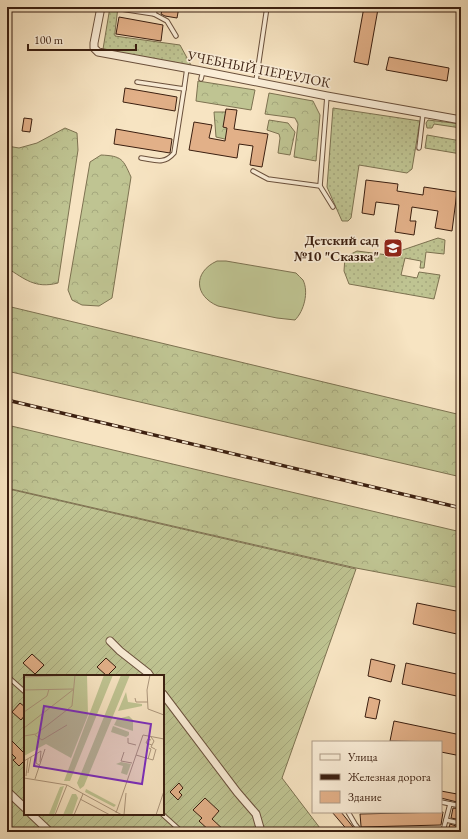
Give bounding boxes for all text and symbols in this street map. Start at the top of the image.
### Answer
scale bar [28,26,136,52]
text: 100 m [34,32,64,48]
street label: УЧЕБНЫЙ ПЕРЕУЛОК [185,46,333,92]
place label: Детский сад №10 "Сказка" [294,231,380,265]
school or university icon: Детский сад №10 "Сказка" [382,237,404,259]
inset map [24,675,164,815]
legend [312,741,442,813]
text: Улица [347,749,378,765]
text: Железная дорога [347,769,431,785]
text: Здание [348,789,382,805]

